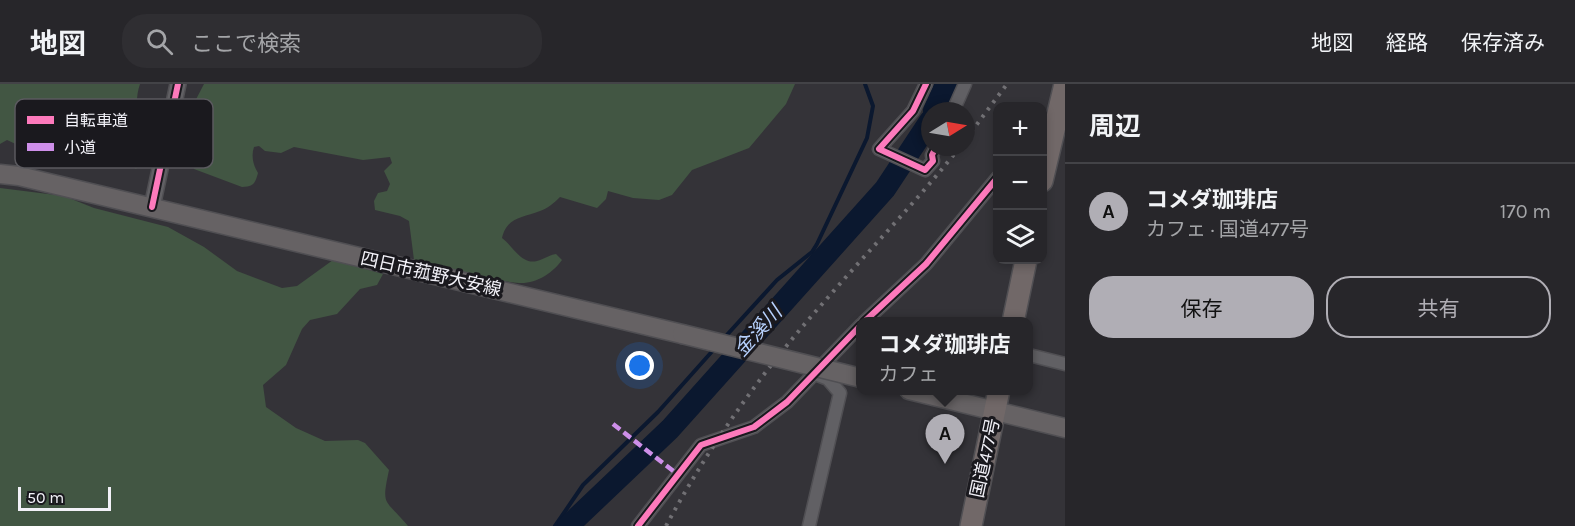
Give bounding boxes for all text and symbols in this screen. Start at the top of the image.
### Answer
search box [122,14,542,68]
icon: search [143,25,176,58]
text: 地図 [30,27,86,60]
text: ここで検索 [191,31,301,57]
text: 地図 [1311,31,1353,55]
text: 経路 [1386,31,1428,55]
text: 保存済み [1461,31,1545,55]
legend [15,99,213,168]
north arrow [921,102,975,156]
map controls [993,102,1047,264]
button: + [993,102,1047,156]
text: 自転車道 [64,111,128,130]
text: 周辺 [1089,111,1141,142]
text: 小道 [64,138,96,157]
button: − [993,156,1047,210]
text: コメダ珈琲店 [1146,187,1278,213]
text: A [1102,200,1115,223]
text: 170 m [1500,200,1551,223]
button: layers [993,210,1047,264]
text: カフェ · 国道477号 [1146,218,1309,241]
street label: 四日市菰野大安線 [358,247,504,301]
button: 保存 [1089,276,1314,338]
button: 共有 [1326,276,1551,338]
water label: 金溪川 [729,300,788,361]
popup [856,317,1033,395]
text: コメダ珈琲店 [878,332,1011,358]
your location [625,351,654,380]
text: カフェ [878,363,938,386]
pin: A [926,414,964,464]
street label: 国道477号 [966,416,1004,500]
scale bar [18,484,111,512]
text: 50 m [27,488,64,507]

